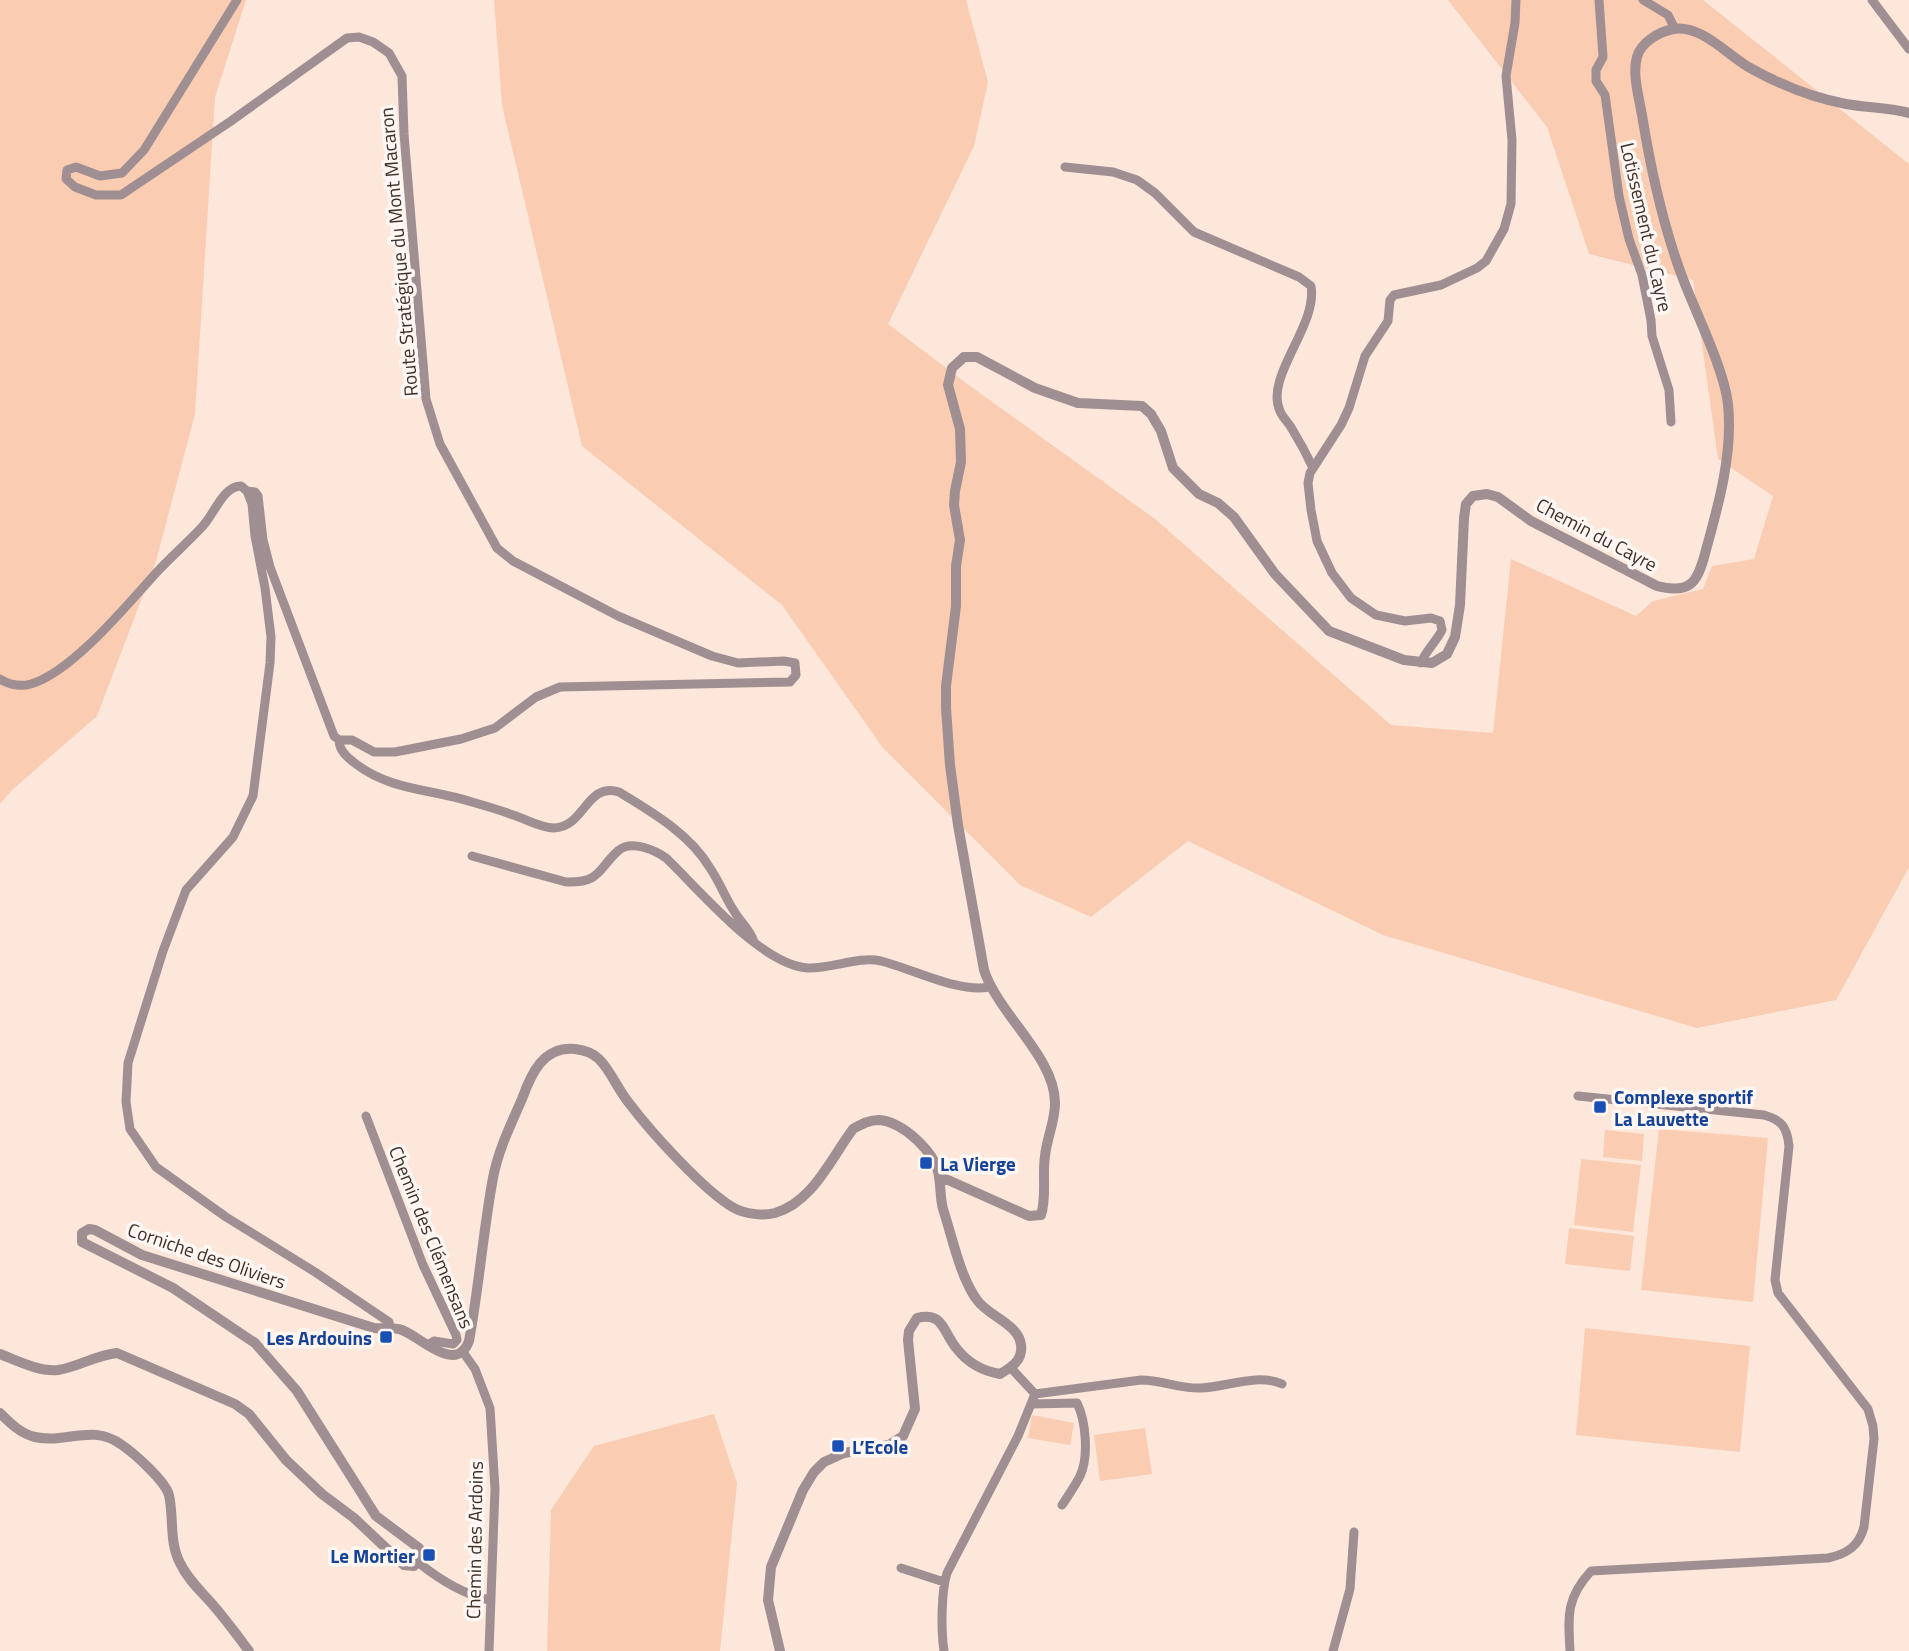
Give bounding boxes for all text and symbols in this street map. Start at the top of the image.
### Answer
street label: Route Stratégique du Mont Macaron [371,106,425,398]
street label: Lotissement du Cayre [1613,140,1681,314]
street label: Chemin du Cayre [1531,490,1663,578]
place label: Complexe sportif La Lauvette [1614,1082,1753,1133]
marker: Complexe sportif La Lauvette [1592,1099,1608,1115]
street label: Chemin des Clémensans [382,1141,482,1333]
place label: La Vierge [940,1149,1016,1178]
marker: La Vierge [918,1155,934,1171]
street label: Corniche des Oliviers [124,1214,290,1296]
place label: Les Ardouins [266,1323,372,1352]
marker: Les Ardouins [378,1329,394,1345]
place label: L’Ecole [852,1432,908,1461]
marker: L’Ecole [830,1438,846,1454]
street label: Chemin des Ardoins [458,1461,490,1619]
place label: Le Mortier [330,1541,415,1570]
marker: Le Mortier [421,1547,437,1563]

